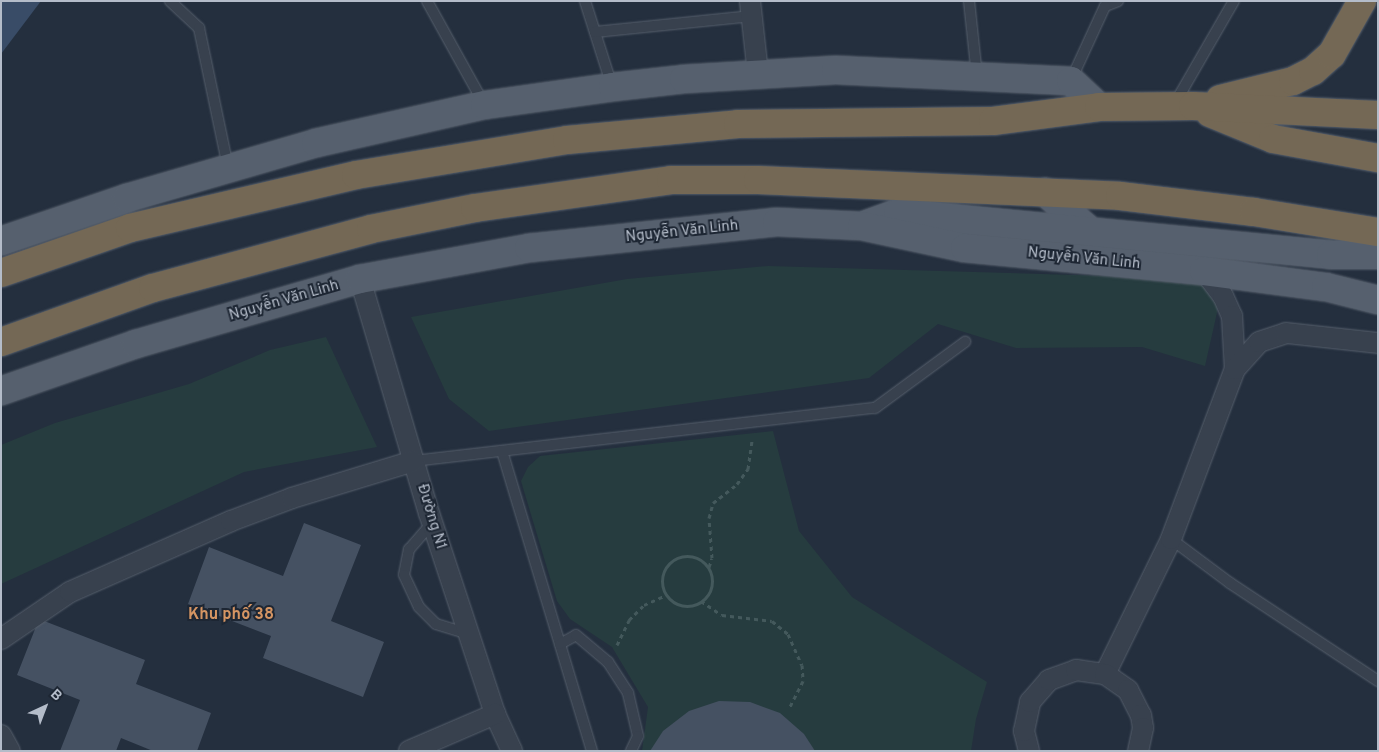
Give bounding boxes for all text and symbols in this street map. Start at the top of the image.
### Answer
street label: Nguyễn Văn Linh [624,217,740,247]
street label: Nguyễn Văn Linh [1026,244,1142,274]
street label: Nguyễn Văn Linh [227,277,341,325]
street label: Đường N1 [413,482,449,552]
district label: Khu phố 38 [188,605,274,625]
north arrow [20,682,70,732]
text: B [46,686,65,705]

